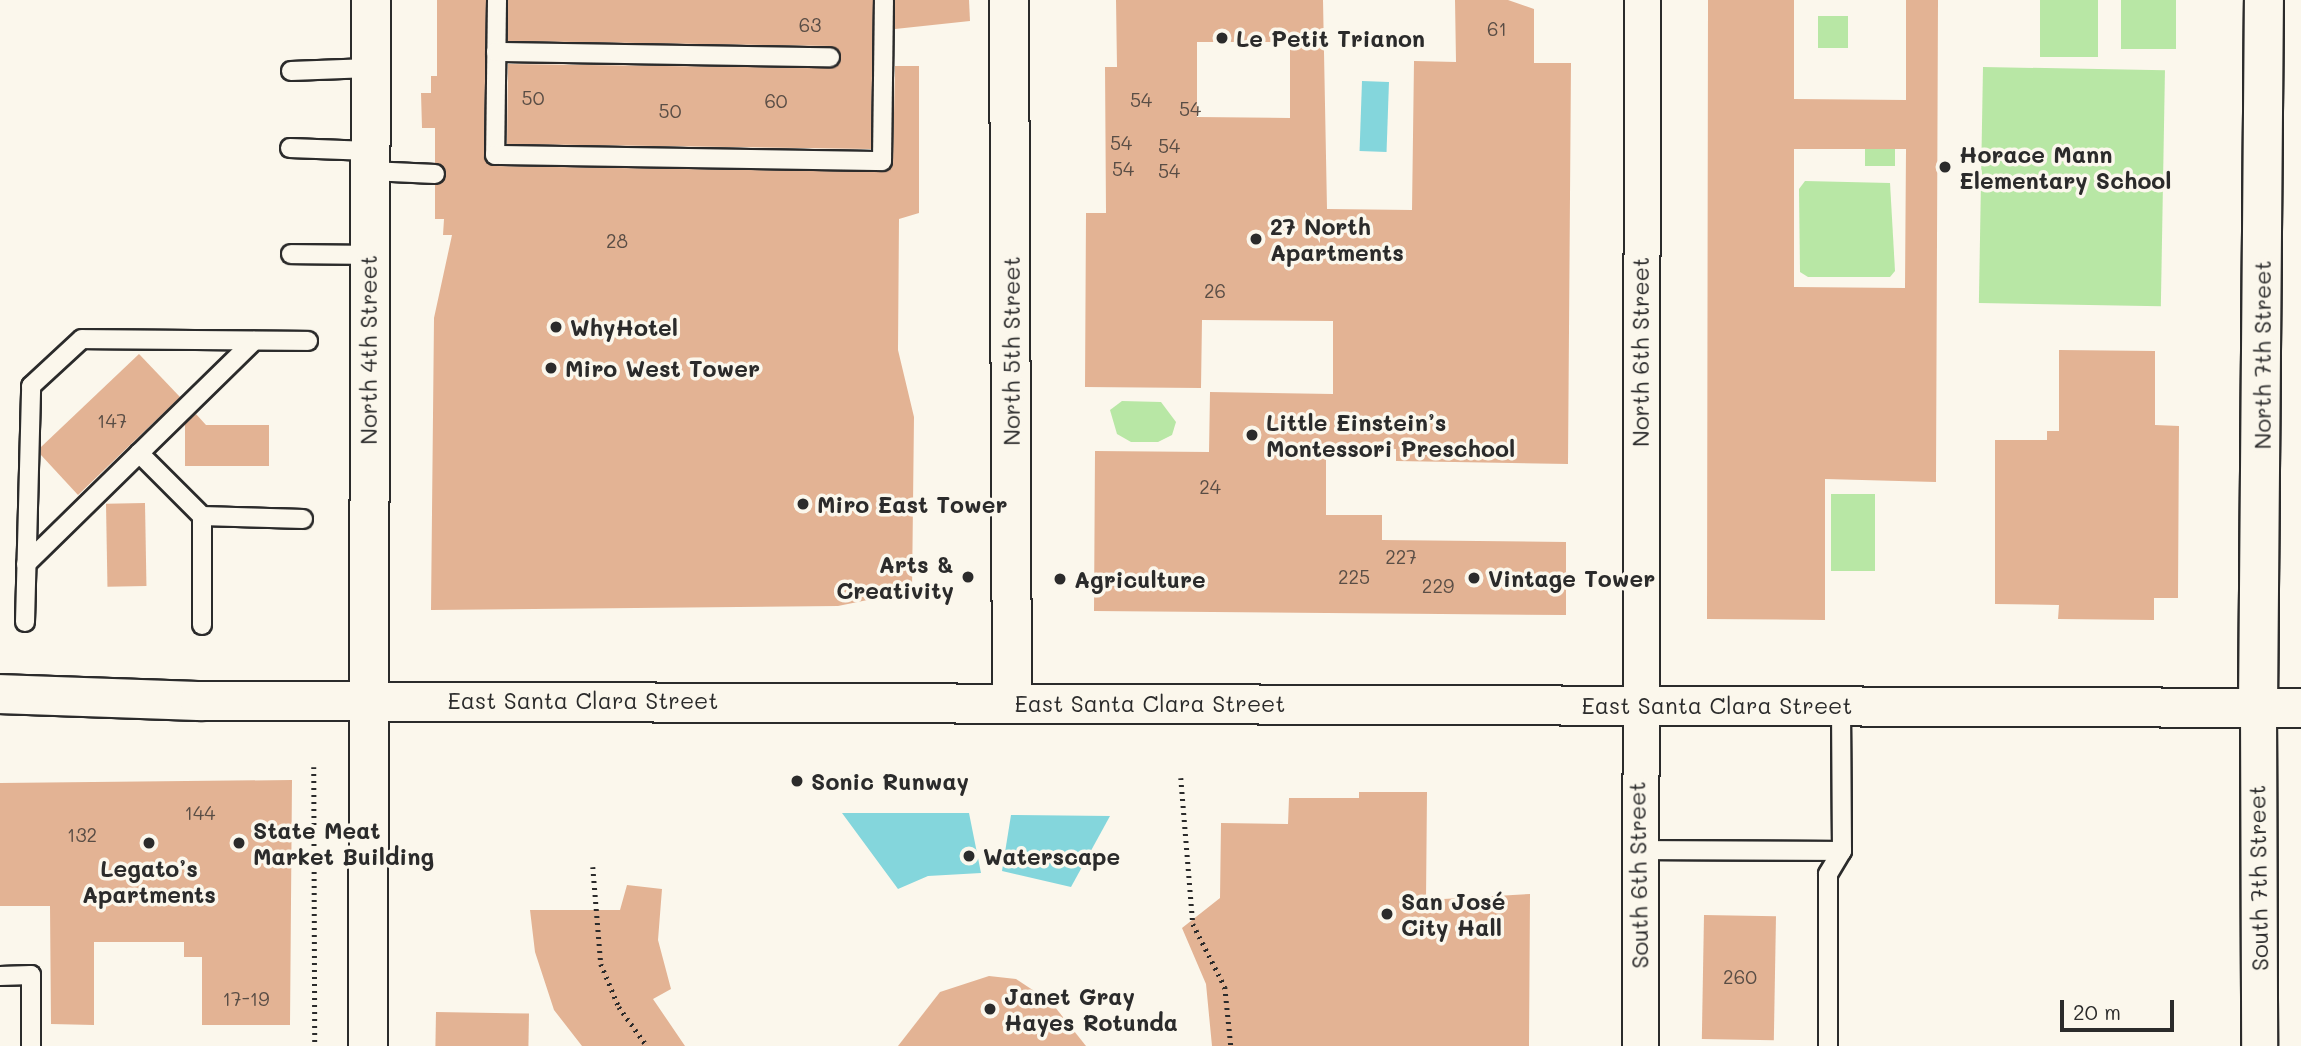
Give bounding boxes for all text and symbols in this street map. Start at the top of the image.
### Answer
house number: 63 [799,14,821,36]
house number: 61 [1487,18,1507,40]
place label: Le Petit Trianon [1236,24,1425,52]
marker: Le Petit Trianon [1214,30,1230,46]
house number: 50 [522,87,544,109]
house number: 54 [1130,89,1152,111]
house number: 60 [764,90,788,112]
house number: 54 [1179,98,1201,120]
house number: 50 [659,100,681,122]
house number: 54 [1110,132,1132,154]
house number: 54 [1158,135,1180,157]
place label: Horace Mann Elementary School [1959,140,2172,194]
house number: 54 [1112,158,1134,180]
marker: Horace Mann Elementary School [1937,159,1953,175]
house number: 54 [1158,160,1180,182]
place label: 27 North Apartments [1270,212,1404,266]
house number: 28 [606,230,628,252]
marker: 27 North Apartments [1248,231,1264,247]
street label: North 4th Street [354,255,382,445]
street label: North 5th Street [997,256,1025,446]
street label: North 6th Street [1626,257,1654,447]
street label: North 7th Street [2248,260,2276,450]
house number: 26 [1204,280,1226,302]
place label: WhyHotel [570,313,678,341]
marker: WhyHotel [548,319,564,335]
place label: Miro West Tower [565,354,760,382]
marker: Miro West Tower [543,360,559,376]
place label: Little Einstein’s Montessori Preschool [1266,408,1515,462]
house number: 147 [97,410,127,432]
marker: Little Einstein’s Montessori Preschool [1244,427,1260,443]
house number: 24 [1199,476,1221,498]
place label: Miro East Tower [817,490,1007,518]
marker: Miro East Tower [795,496,811,512]
house number: 227 [1385,546,1417,568]
place label: Arts & Creativity [836,550,954,604]
place label: Vintage Tower [1488,564,1655,592]
place label: Agriculture [1074,565,1206,593]
house number: 225 [1338,566,1370,588]
marker: Arts & Creativity [960,569,976,585]
marker: Vintage Tower [1466,570,1482,586]
marker: Agriculture [1052,571,1068,587]
house number: 229 [1422,575,1454,597]
street label: East Santa Clara Street [448,686,718,714]
street label: East Santa Clara Street [1015,689,1285,717]
street label: East Santa Clara Street [1582,691,1852,719]
place label: Sonic Runway [811,767,969,795]
marker: Sonic Runway [789,773,805,789]
street label: South 6th Street [1623,781,1653,969]
street label: South 7th Street [2243,785,2273,971]
house number: 144 [185,802,215,824]
place label: State Meat Market Building [253,816,434,870]
house number: 132 [67,824,97,846]
marker: Legato’s Apartments [141,835,157,851]
marker: State Meat Market Building [231,835,247,851]
place label: Waterscape [983,842,1120,870]
marker: Waterscape [961,848,977,864]
place label: Legato’s Apartments [82,854,216,908]
place label: San José City Hall [1401,887,1505,941]
marker: San José City Hall [1379,906,1395,922]
house number: 260 [1723,966,1757,988]
place label: Janet Gray Hayes Rotunda [1004,982,1178,1036]
scale bar [2063,986,2177,1030]
house number: 17-19 [223,988,269,1010]
text: 20 m [2073,998,2121,1025]
marker: Janet Gray Hayes Rotunda [982,1001,998,1017]

